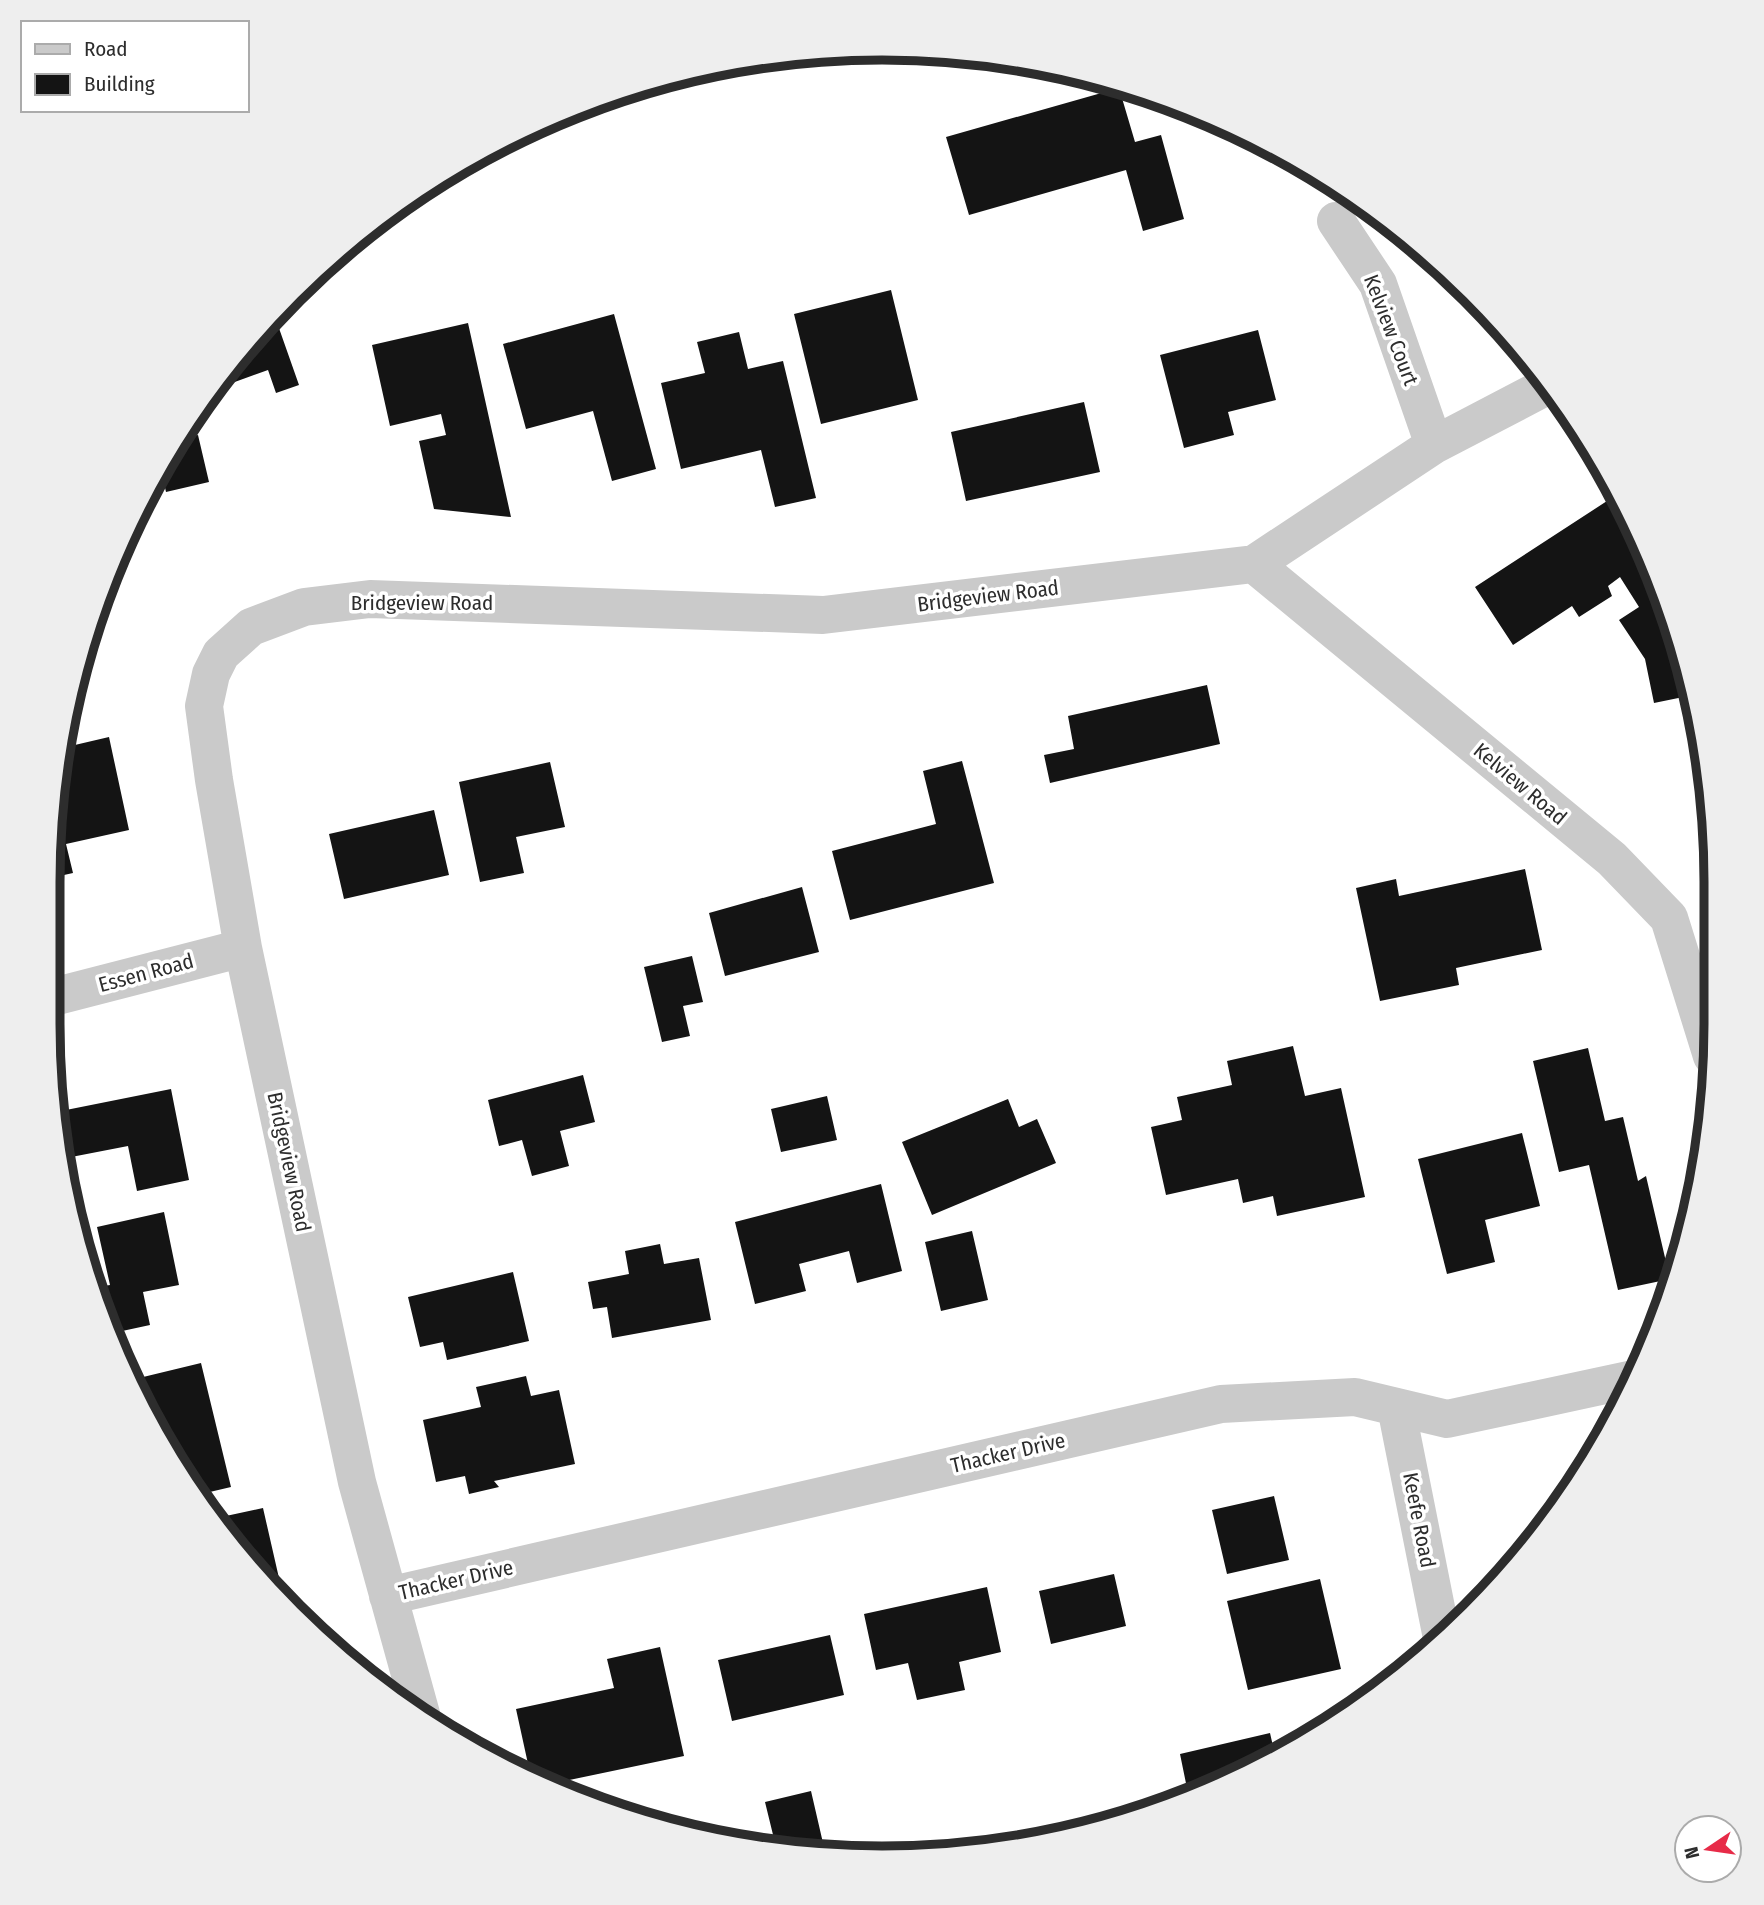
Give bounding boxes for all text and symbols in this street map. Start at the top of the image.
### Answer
legend [21,21,248,112]
text: Road [84,36,128,62]
text: Building [84,71,155,97]
street label: Kelview Court [1358,271,1424,389]
street label: Bridgeview Road [916,574,1060,618]
street label: Bridgeview Road [351,590,493,616]
street label: Kelview Road [1468,737,1572,831]
street label: Essen Road [96,948,196,998]
street label: Bridgeview Road [261,1090,317,1234]
street label: Thacker Drive [948,1427,1068,1479]
street label: Keefe Road [1397,1470,1441,1570]
street label: Thacker Drive [396,1554,516,1606]
north arrow [1673,1814,1743,1884]
text: N [1679,1845,1704,1861]

